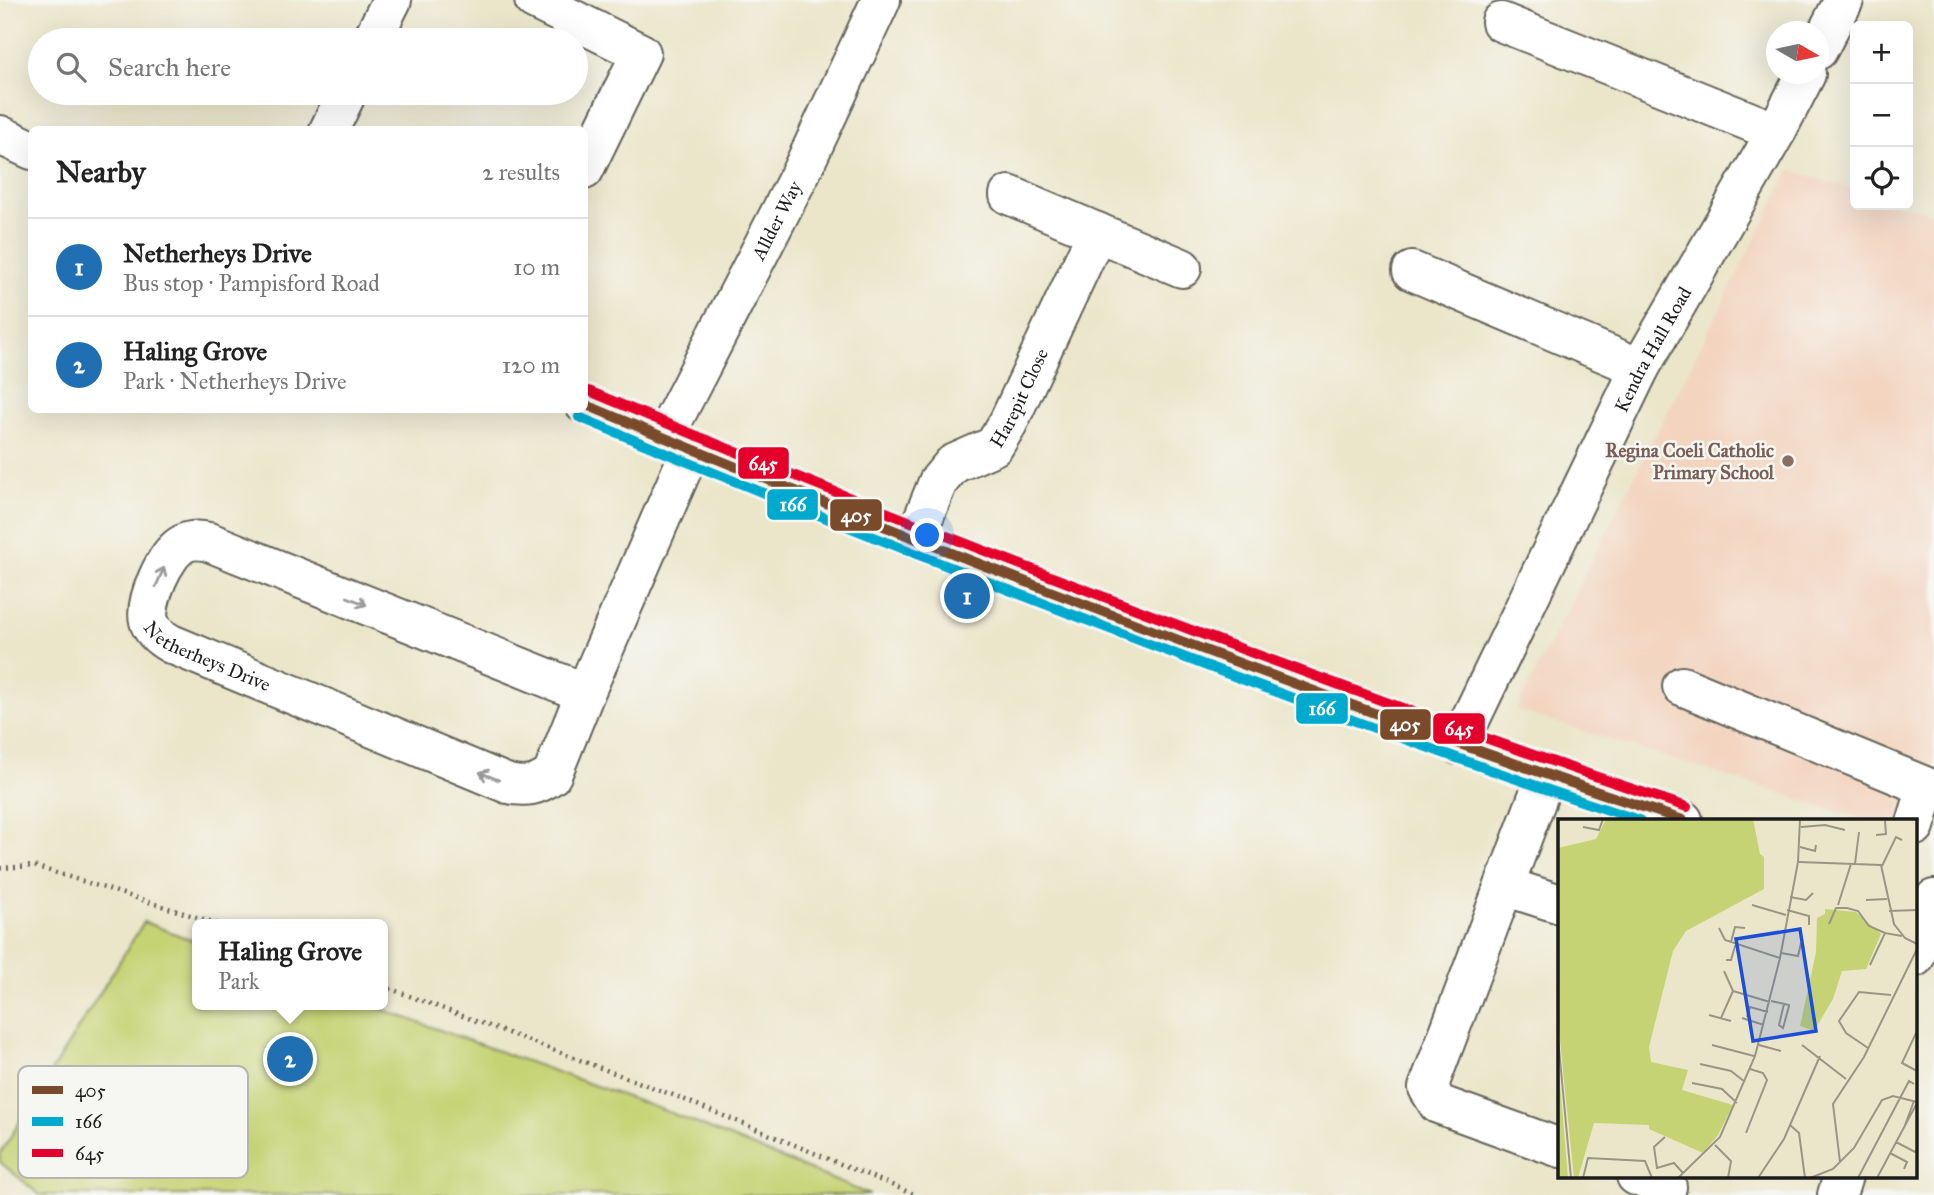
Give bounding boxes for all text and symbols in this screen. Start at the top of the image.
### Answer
north arrow [1766,21,1829,84]
map controls [1850,21,1913,210]
button: + [1850,21,1913,84]
search box [28,28,588,105]
icon: search [52,48,90,86]
text: Search here [108,51,231,83]
button: − [1850,84,1913,147]
button: locate [1850,147,1913,210]
text: Nearby [56,154,146,190]
text: 2 results [482,158,560,186]
street label: Allder Way [746,176,806,264]
text: Netherheys Drive [123,237,312,269]
text: 1 [74,253,84,281]
text: 10 m [513,253,560,281]
text: Bus stop · Pampisford Road [123,269,380,297]
street label: Kendra Hall Road [1609,282,1696,416]
text: Haling Grove [123,335,267,367]
street label: Harepit Close [984,345,1053,451]
text: 2 [73,351,85,379]
text: 120 m [502,351,560,379]
text: Park · Netherheys Drive [123,367,347,395]
place label: Regina Coeli Catholic Primary School [1605,439,1775,485]
line badge: 645 [737,446,790,480]
text: 645 [748,452,778,476]
marker: Regina Coeli Catholic Primary School [1780,453,1796,469]
line badge: 166 [766,488,819,521]
text: 166 [780,493,808,516]
line badge: 405 [829,498,883,532]
text: 405 [841,504,871,528]
your location [910,518,944,552]
one-way arrow [154,566,167,588]
pin: 1 [944,570,990,622]
one-way arrow [346,596,367,609]
street label: Netherheys Drive [139,616,274,696]
line badge: 166 [1295,692,1349,725]
text: 166 [1309,697,1337,720]
line badge: 405 [1379,708,1432,741]
line badge: 645 [1432,712,1486,745]
text: 405 [1390,713,1420,737]
text: 645 [1444,717,1474,741]
one-way arrow [479,768,500,781]
inset map [1558,819,1916,1178]
popup [192,919,388,1010]
text: Haling Grove [218,935,362,967]
text: Park [218,967,260,995]
pin: 2 [267,1033,313,1085]
legend [18,1066,248,1178]
text: 405 [75,1079,106,1102]
text: 166 [75,1110,103,1133]
text: 645 [75,1142,104,1165]

